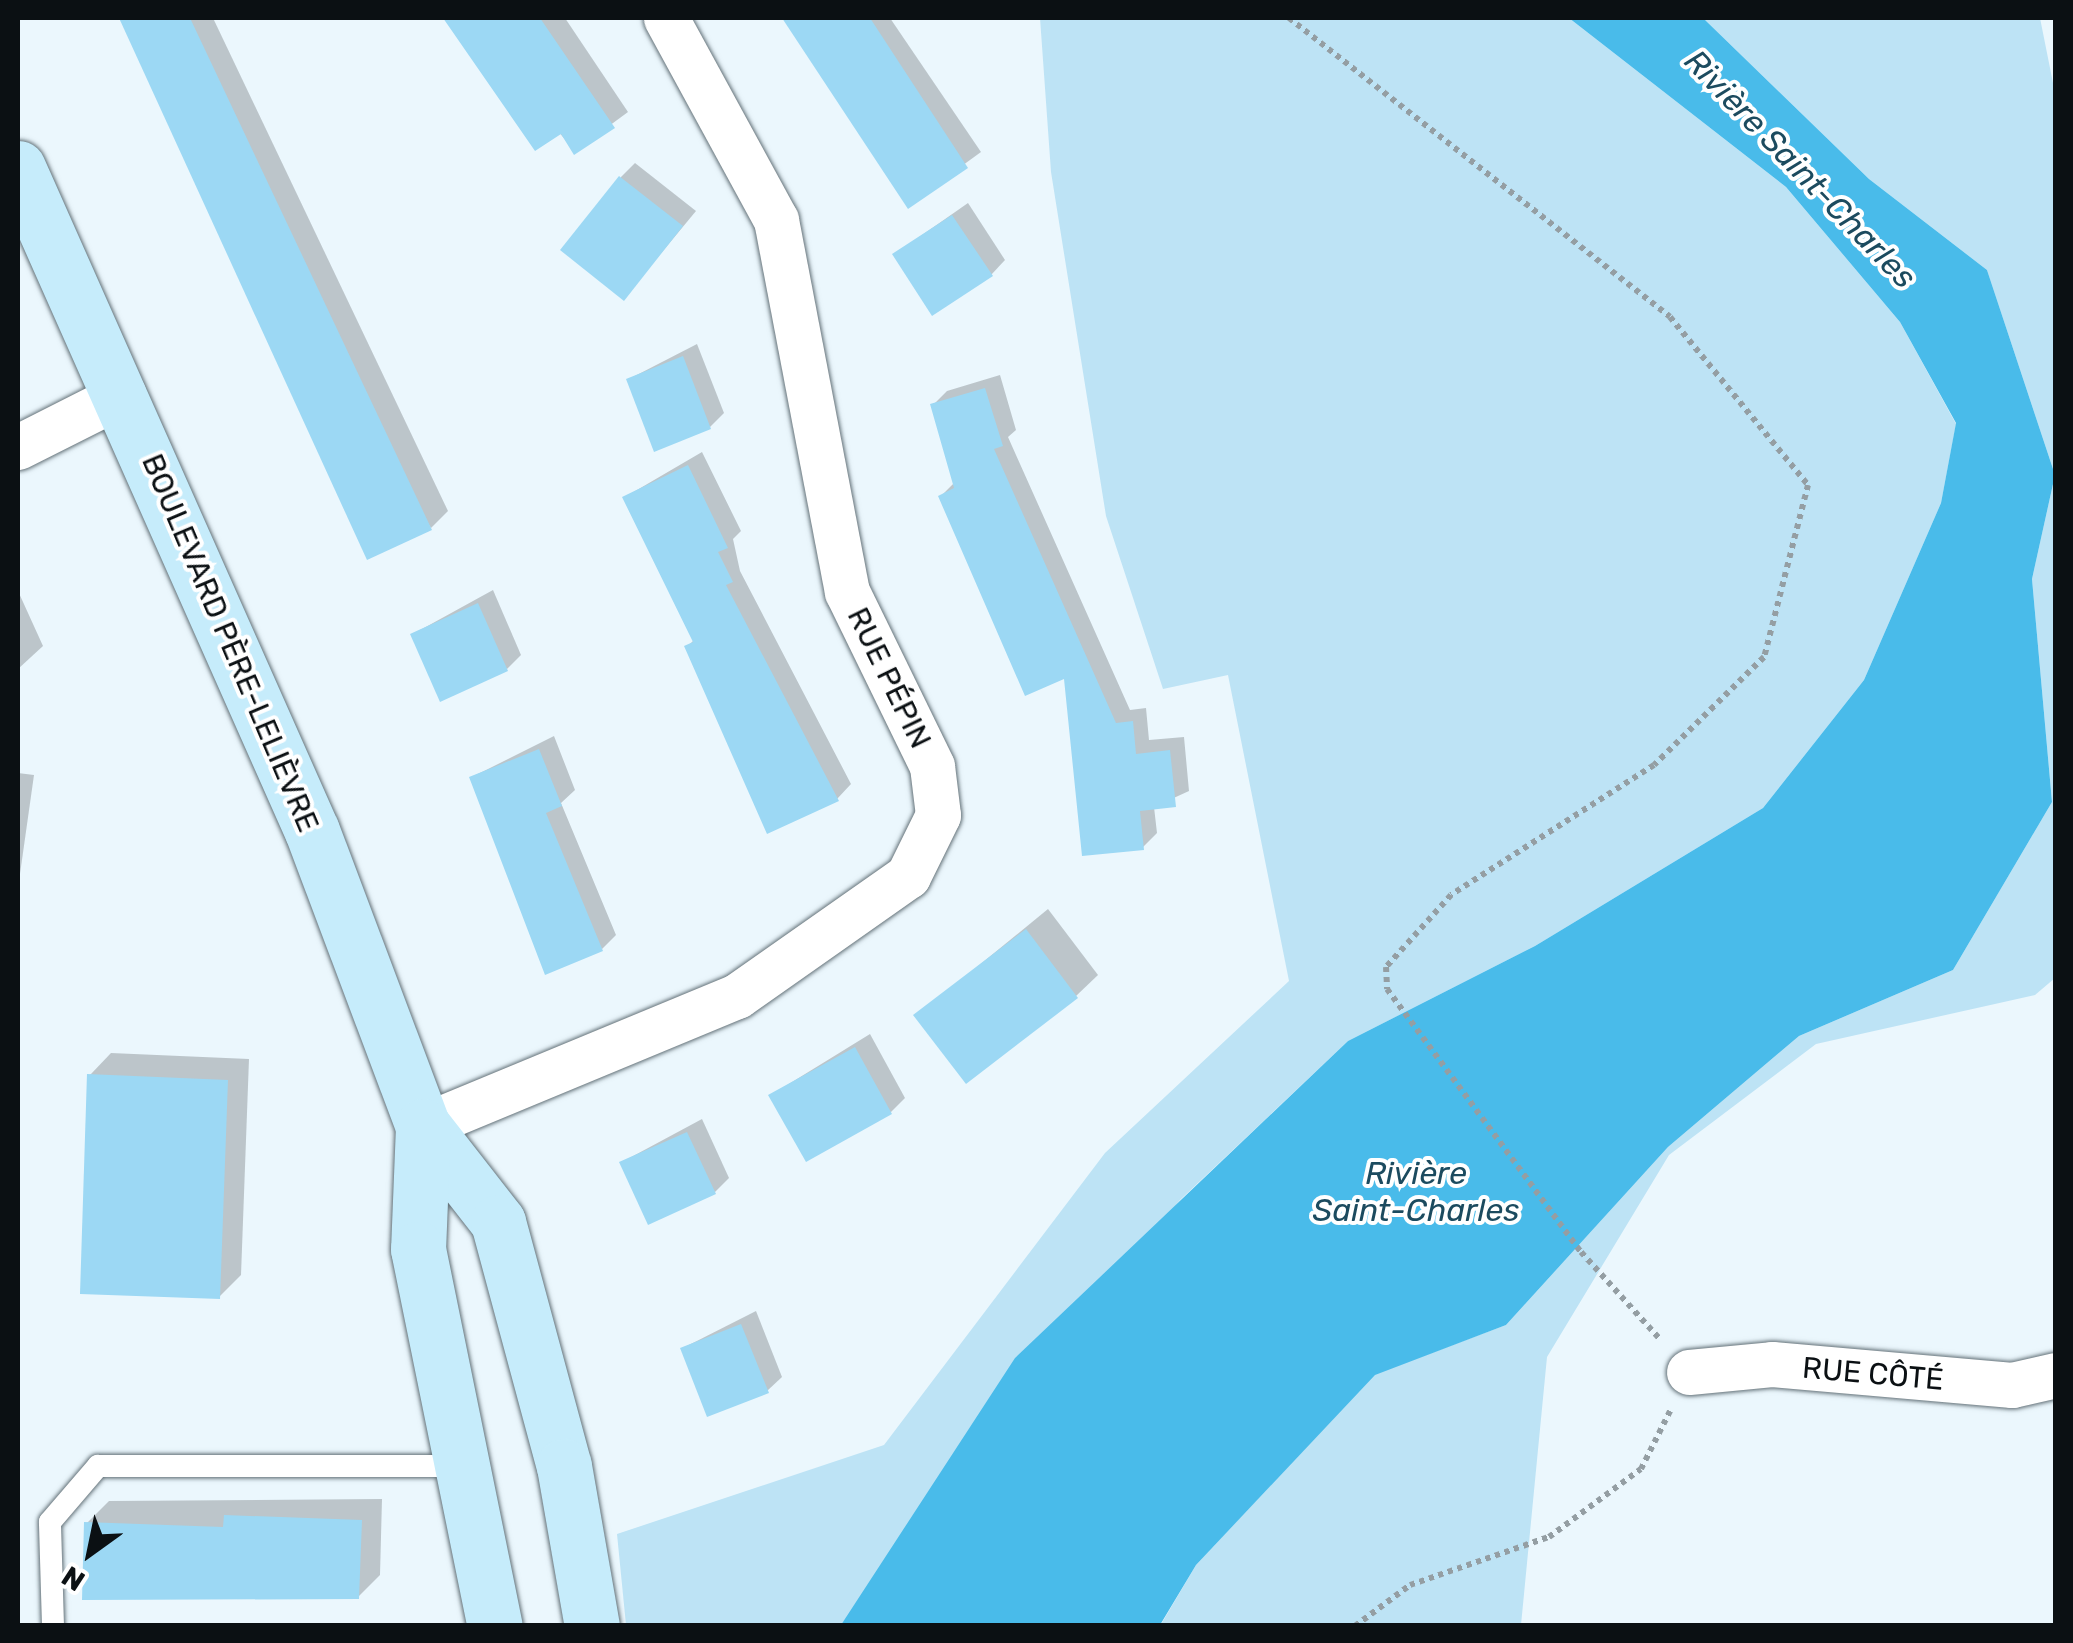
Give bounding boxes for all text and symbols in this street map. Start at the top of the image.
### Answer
water label: Rivière Saint-Charles [1676,42,1924,296]
street label: BOULEVARD PÈRE-LELIÈVRE [134,449,326,837]
street label: RUE PÉPIN [840,602,938,754]
water label: Rivière Saint-Charles [1313,1155,1519,1230]
street label: RUE CÔTÉ [1801,1350,1945,1398]
north arrow [40,1503,140,1603]
text: N [56,1559,91,1598]

